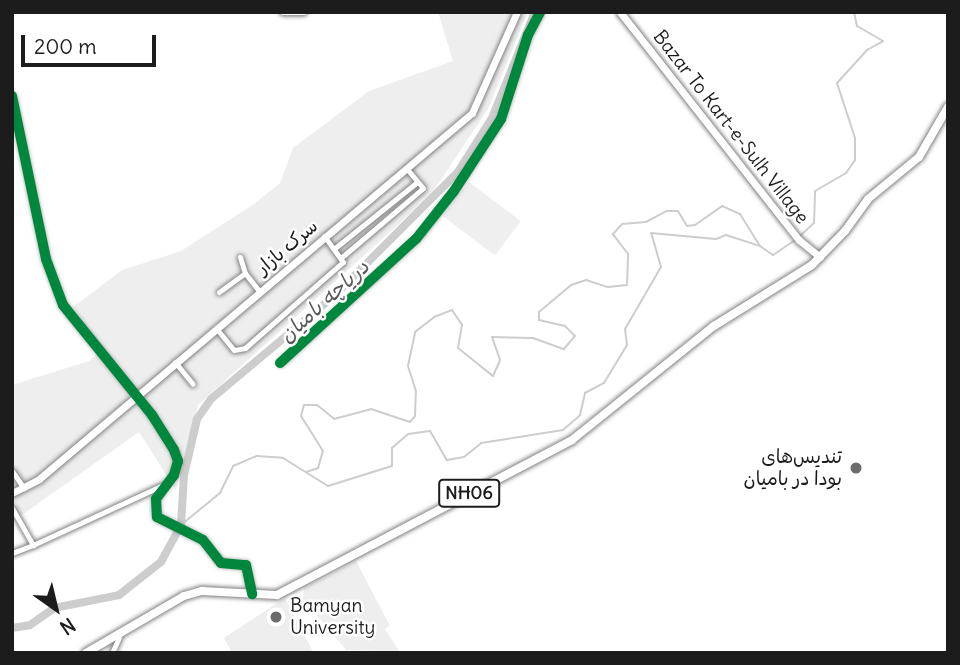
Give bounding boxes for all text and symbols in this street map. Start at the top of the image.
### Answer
scale bar [24,21,159,65]
street label: Bazar To Kart-e-Sulh Village [648,26,814,228]
text: 200 m [34,33,97,60]
street label: سرک بازار [252,215,322,279]
water label: دریاچه بامیان [274,254,374,348]
place label: تندیس‌های بودا در بامیان [744,446,842,490]
marker: تندیس‌های بودا در بامیان [848,460,864,476]
road number: NH06 [438,478,500,508]
north arrow [21,574,91,644]
place label: Bamyan University [290,595,375,639]
marker: Bamyan University [268,609,284,625]
text: N [56,613,80,640]

